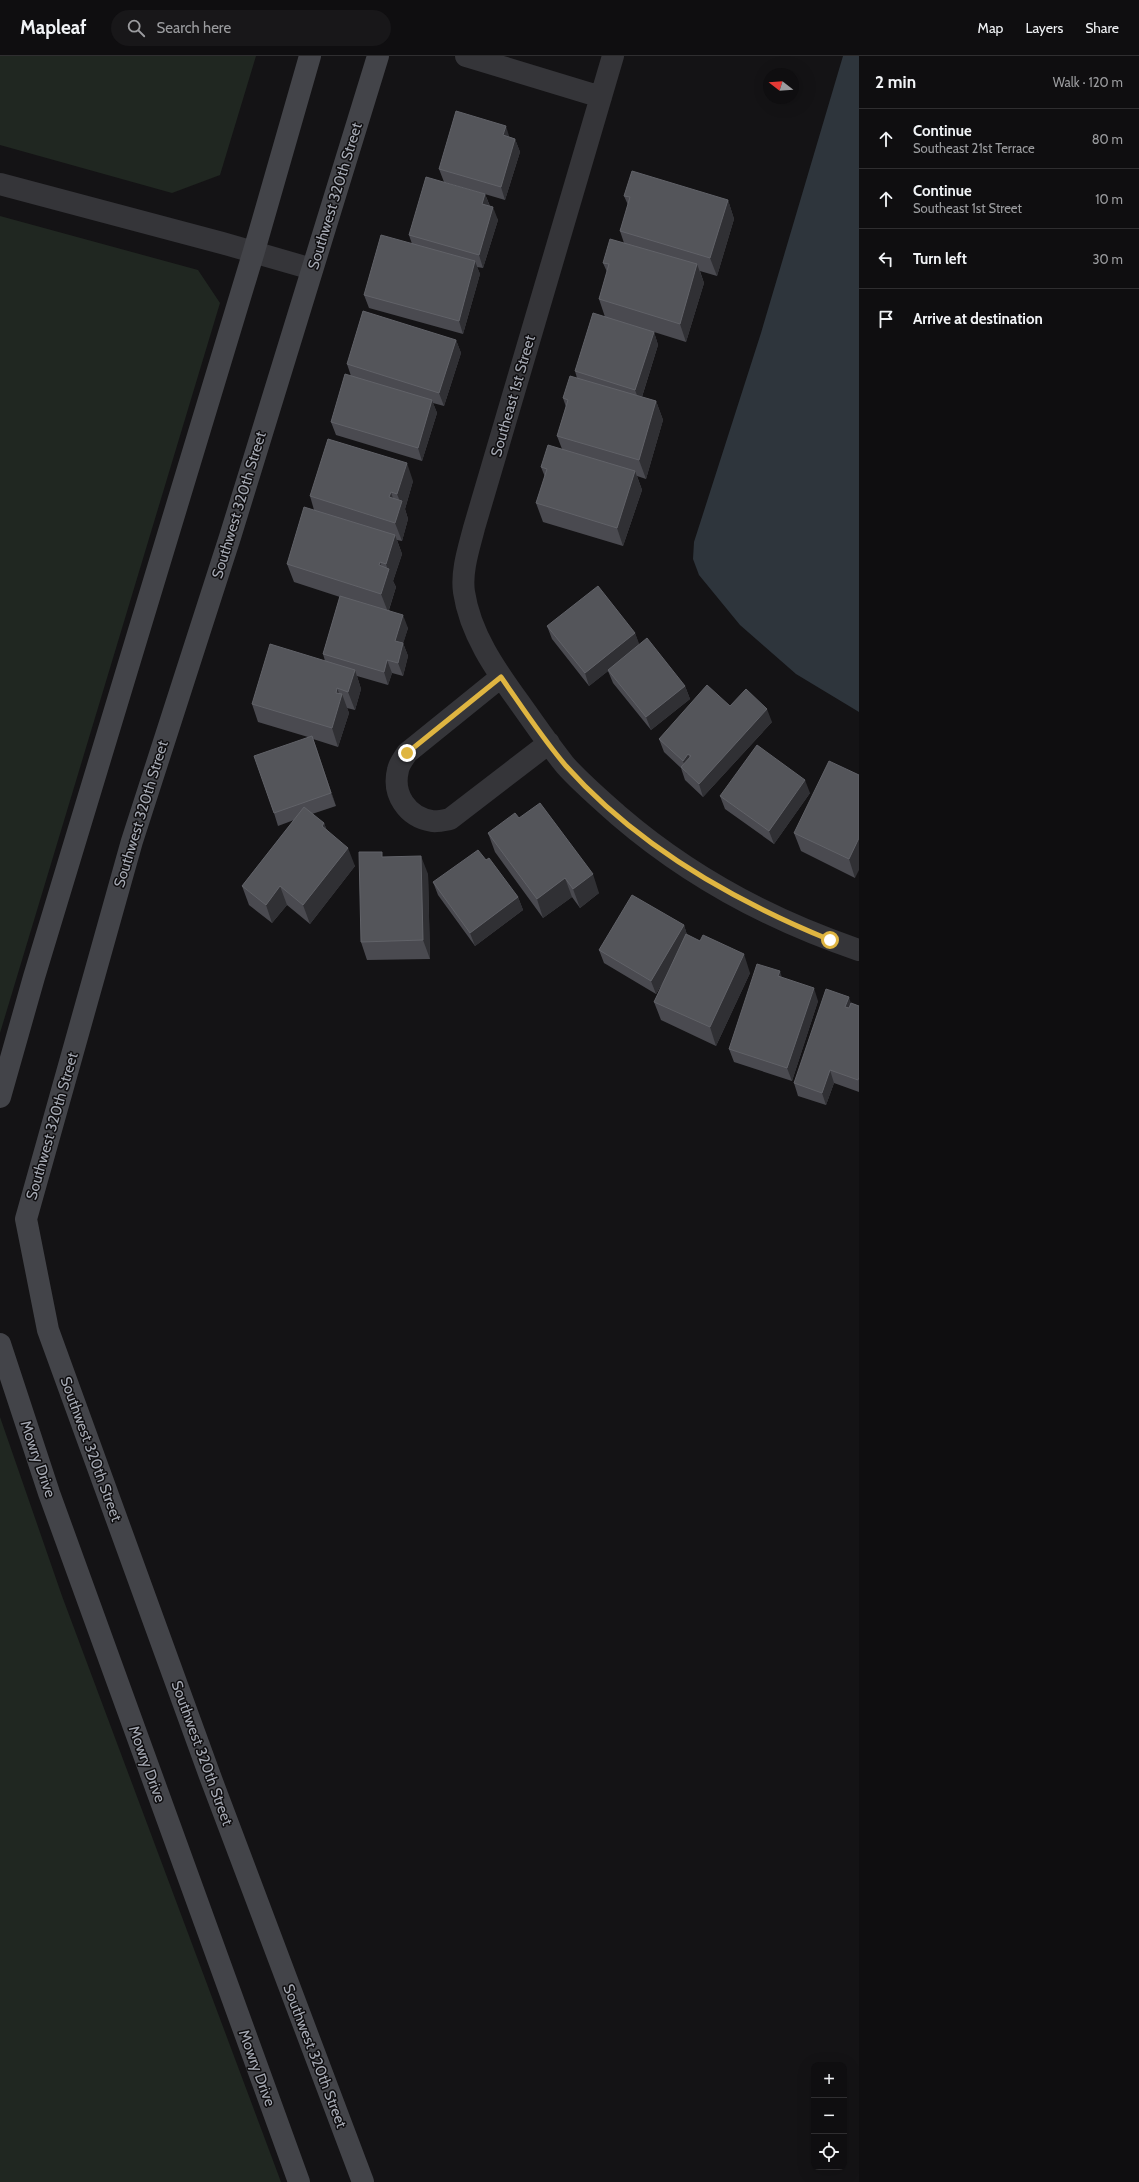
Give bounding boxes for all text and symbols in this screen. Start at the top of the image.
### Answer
search box [111,10,391,46]
text: Mapleaf [20,16,87,39]
icon: search [125,17,147,39]
text: Search here [157,19,231,37]
text: Map [978,19,1003,37]
text: Layers [1025,19,1063,37]
text: Share [1085,19,1119,37]
north arrow [763,68,799,104]
text: 2 min [875,72,916,92]
text: Walk · 120 m [1053,74,1123,90]
street label: Southwest 320th Street [304,120,366,272]
text: Continue [913,122,972,140]
icon: ahead [875,128,897,150]
text: 80 m [1092,131,1123,147]
text: Southeast 21st Terrace [913,140,1035,156]
text: Continue [913,182,972,200]
icon: ahead [875,188,897,210]
text: 10 m [1095,191,1123,207]
text: Southeast 1st Street [913,200,1022,216]
icon: left [875,248,897,270]
text: Turn left [913,250,967,268]
text: 30 m [1093,251,1123,267]
icon: arrive [875,308,897,330]
text: Arrive at destination [913,310,1043,328]
street label: Southeast 1st Street [487,333,539,459]
street label: Southwest 320th Street [208,429,270,581]
street label: Southwest 320th Street [110,738,172,890]
route end [398,744,416,762]
route start [821,931,839,949]
street label: Southwest 320th Street [22,1050,82,1202]
street label: Southwest 320th Street [56,1374,126,1524]
street label: Mowry Drive [16,1418,60,1500]
street label: Southwest 320th Street [167,1678,237,1828]
street label: Mowry Drive [125,1723,169,1805]
street label: Southwest 320th Street [279,1982,351,2130]
street label: Mowry Drive [235,2027,279,2109]
map controls [811,2062,847,2170]
button: + [811,2062,847,2098]
button: − [811,2098,847,2134]
button: locate [811,2134,847,2170]

